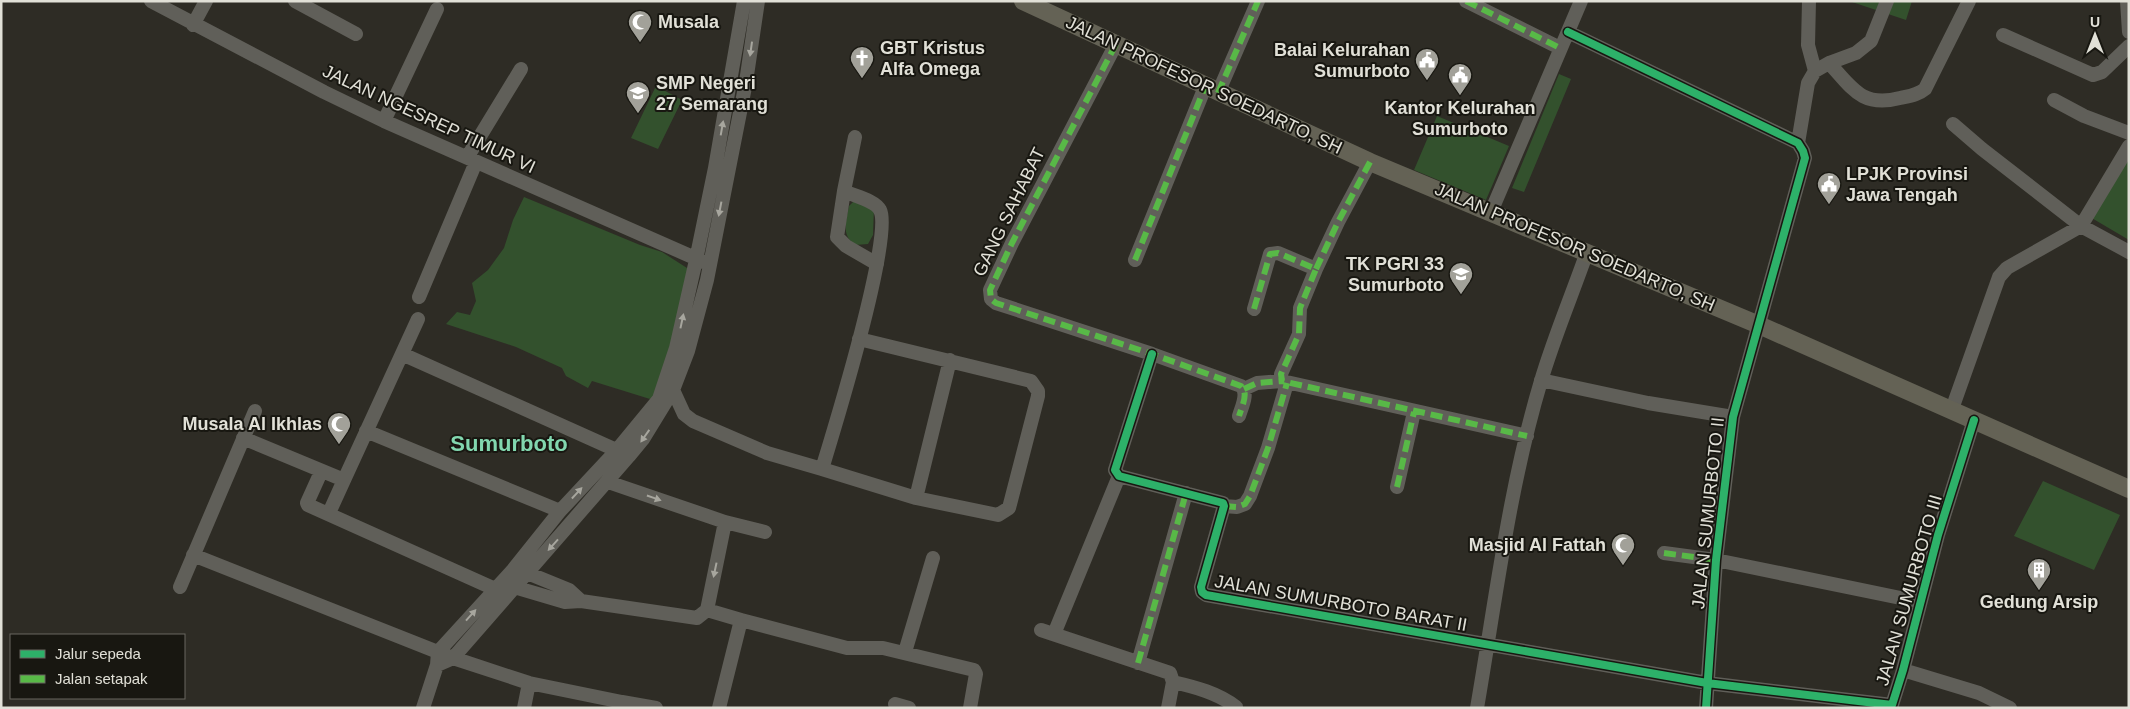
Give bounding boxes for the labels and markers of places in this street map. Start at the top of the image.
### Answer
mosque icon: Musala [627,9,653,43]
place label: Musala [658,12,720,32]
place label: GBT Kristus Alfa Omega [880,38,985,79]
place label: Balai Kelurahan Sumurboto [1274,40,1410,81]
church icon: GBT Kristus Alfa Omega [849,45,875,79]
public building icon: Balai Kelurahan Sumurboto [1414,47,1440,81]
public building icon: Kantor Kelurahan Sumurboto [1447,62,1473,96]
place label: SMP Negeri 27 Semarang [656,73,768,114]
school or university icon: SMP Negeri 27 Semarang [625,80,651,114]
place label: Kantor Kelurahan Sumurboto [1384,98,1536,139]
place label: LPJK Provinsi Jawa Tengah [1846,164,1968,205]
public building icon: LPJK Provinsi Jawa Tengah [1816,171,1842,205]
place label: TK PGRI 33 Sumurboto [1346,254,1444,295]
school or university icon: TK PGRI 33 Sumurboto [1448,261,1474,295]
mosque icon: Musala Al Ikhlas [326,411,352,445]
place label: Musala Al Ikhlas [183,414,322,434]
mosque icon: Masjid Al Fattah [1610,532,1636,566]
place label: Masjid Al Fattah [1469,535,1606,555]
building icon: Gedung Arsip [2026,557,2052,591]
place label: Gedung Arsip [1980,592,2098,612]

